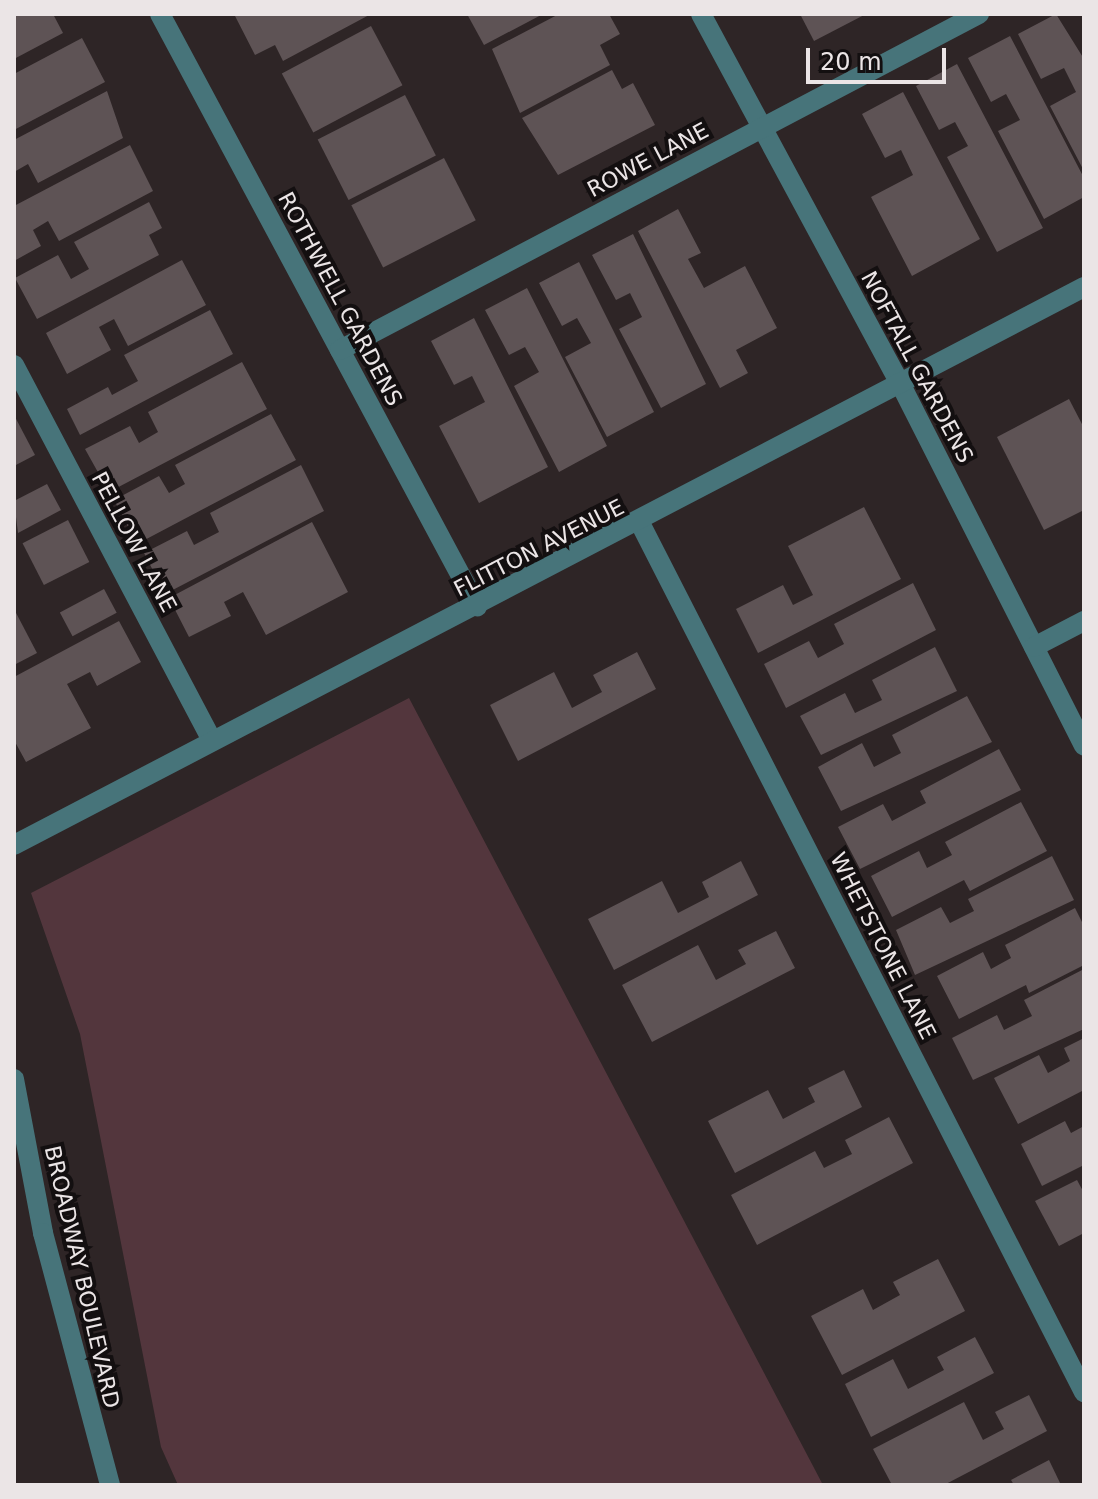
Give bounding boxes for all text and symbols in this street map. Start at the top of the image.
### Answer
scale bar [810,32,950,82]
text: 20 m [820,48,882,76]
street label: ROWE LANE [583,117,713,203]
street label: ROTHWELL GARDENS [272,188,408,410]
street label: NOFTALL GARDENS [855,267,979,467]
street label: PELLOW LANE [86,467,182,617]
street label: FLITTON AVENUE [449,494,629,602]
street label: WHETSTONE LANE [825,848,941,1044]
street label: BROADWAY BOULEVARD [39,1143,125,1411]

